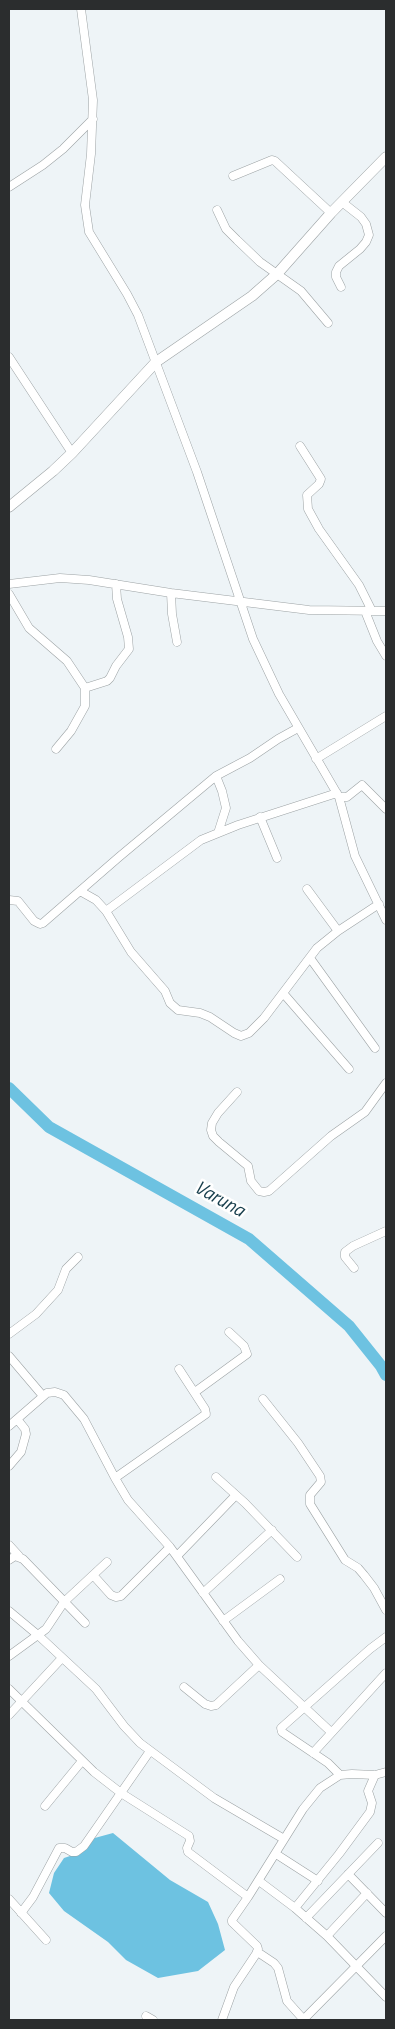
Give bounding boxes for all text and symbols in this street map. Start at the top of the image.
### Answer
water label: Varuna [190,1177,248,1223]

